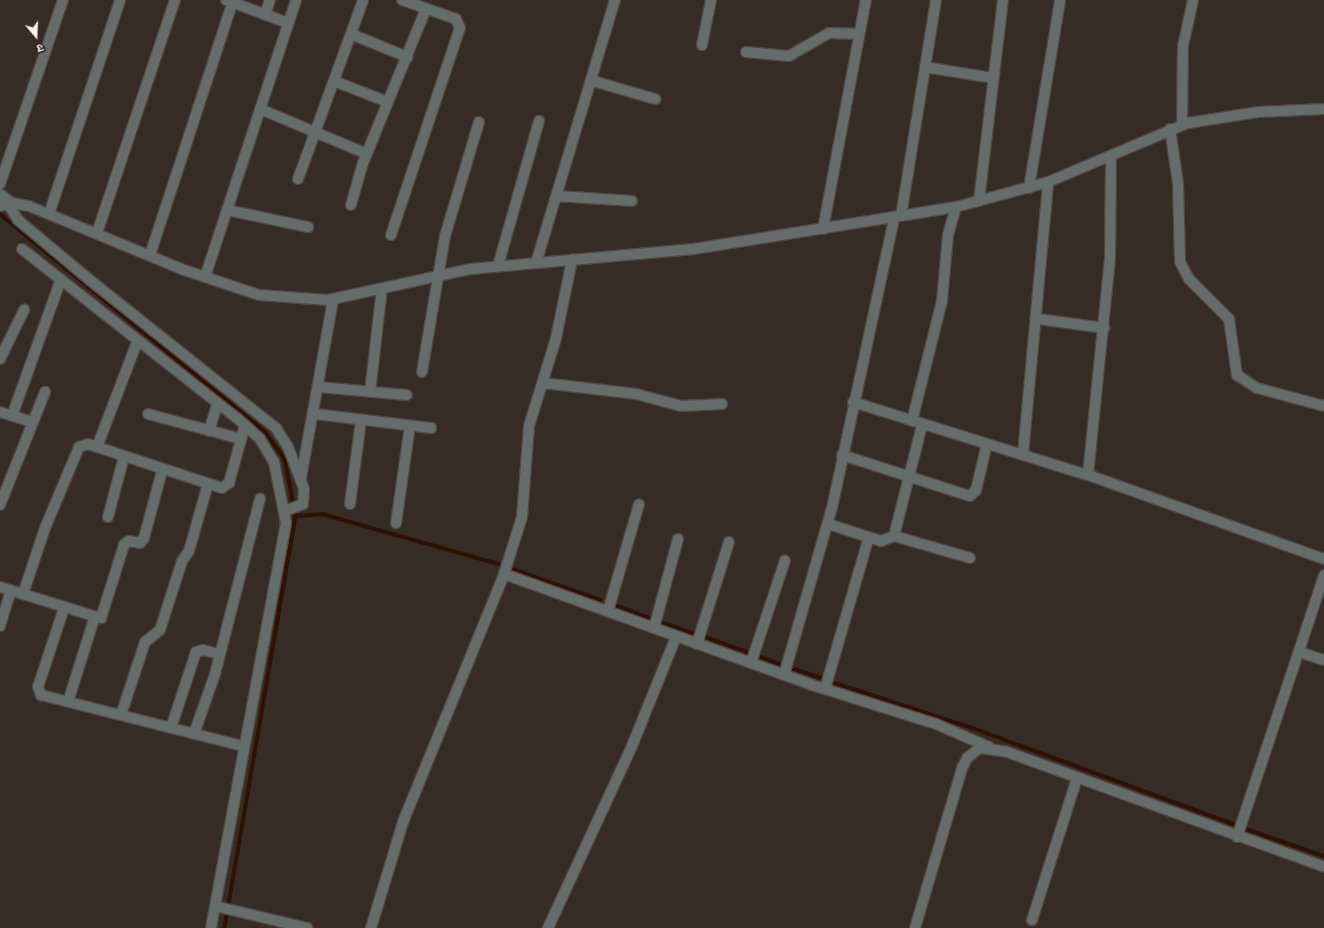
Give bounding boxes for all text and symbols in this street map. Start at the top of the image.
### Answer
north arrow [16,16,56,56]
text: उ [35,41,45,55]

